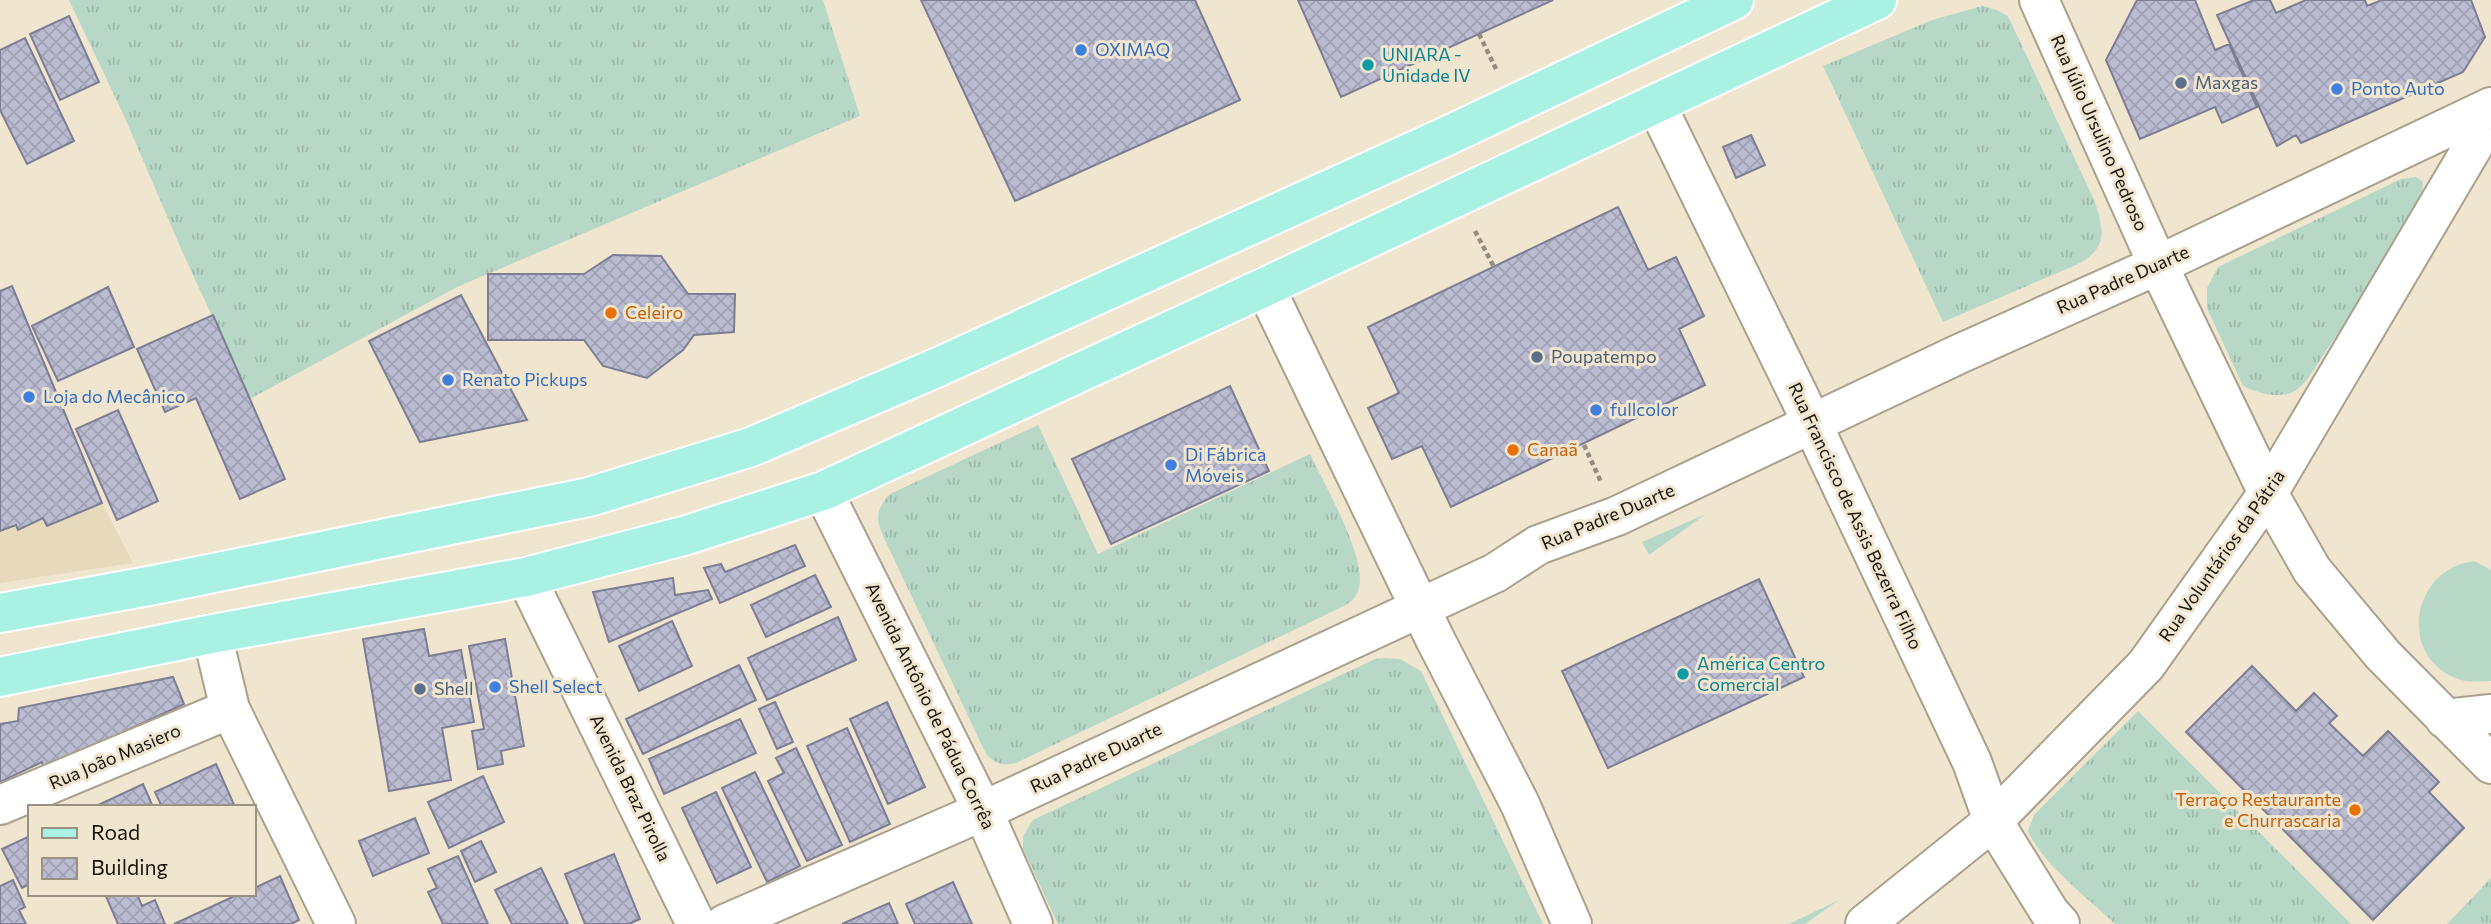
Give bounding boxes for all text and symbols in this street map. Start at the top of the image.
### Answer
street label: Rua Júlio Ursulino Pedroso [2047,31,2153,234]
place label: OXIMAQ [1095,38,1170,60]
marker: OXIMAQ [1073,42,1089,58]
place label: UNIARA - Unidade IV [1382,43,1471,86]
marker: UNIARA - Unidade IV [1360,57,1376,73]
place label: Maxgas [2195,71,2258,93]
marker: Maxgas [2173,75,2189,91]
place label: Ponto Auto [2351,77,2445,99]
marker: Ponto Auto [2329,81,2345,97]
street label: Rua Padre Duarte [2053,240,2192,318]
place label: Celeiro [625,301,683,323]
marker: Celeiro [603,305,619,321]
place label: Poupatempo [1551,345,1657,367]
marker: Poupatempo [1529,349,1545,365]
place label: Renato Pickups [462,368,587,390]
marker: Renato Pickups [440,372,456,388]
street label: Rua Francisco de Assis Bezerra Filho [1784,379,1928,653]
place label: Loja do Mecânico [43,385,186,407]
marker: Loja do Mecânico [21,389,37,405]
place label: fullcolor [1610,398,1678,420]
marker: fullcolor [1588,402,1604,418]
place label: Canaã [1527,438,1578,460]
marker: Canaã [1505,442,1521,458]
place label: Di Fábrica Móveis [1185,443,1266,486]
marker: Di Fábrica Móveis [1163,457,1179,473]
street label: Rua Voluntários da Pátria [2153,465,2289,646]
street label: Rua Padre Duarte [1538,478,1677,554]
street label: Avenida Antônio de Pádua Corrêa [861,579,1000,832]
place label: América Centro Comercial [1697,652,1825,695]
marker: América Centro Comercial [1675,666,1691,682]
place label: Shell Select [509,675,602,697]
place label: Shell [434,677,474,699]
marker: Shell Select [487,679,503,695]
marker: Shell [412,681,428,697]
street label: Avenida Braz Pirolla [586,710,676,865]
street label: Rua Padre Duarte [1026,717,1165,797]
street label: Rua João Masiero [45,718,184,794]
place label: Terraço Restaurante e Churrascaria [2175,788,2341,831]
marker: Terraço Restaurante e Churrascaria [2347,802,2363,818]
legend [28,805,256,896]
text: Road [91,819,140,844]
text: Building [91,854,168,879]

